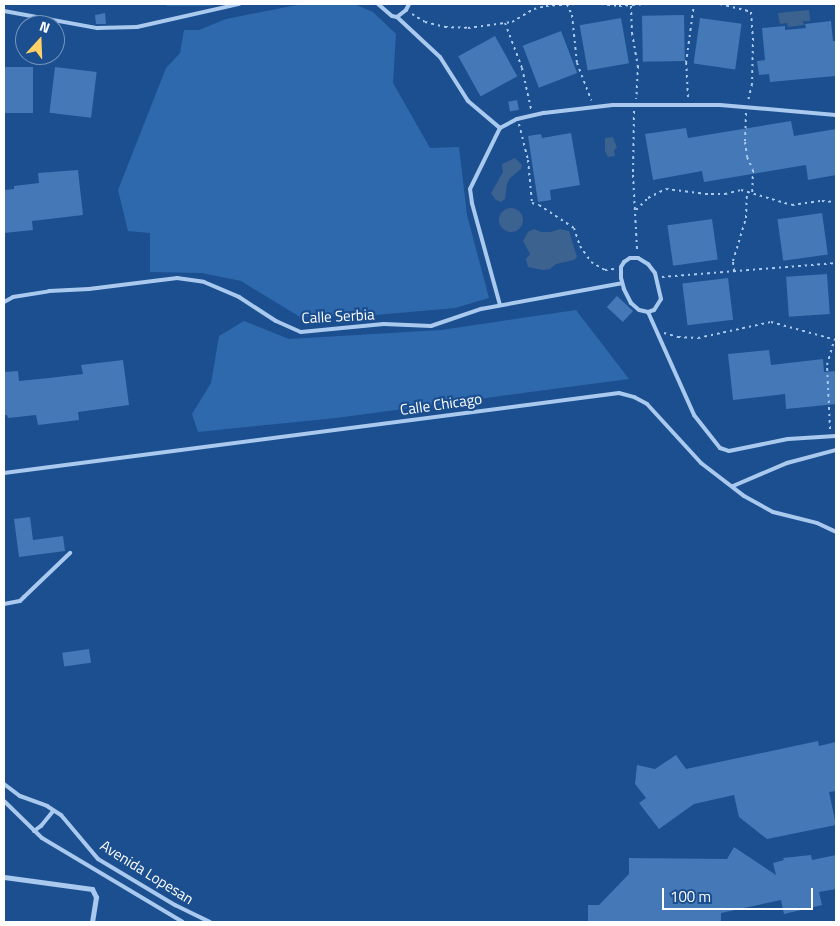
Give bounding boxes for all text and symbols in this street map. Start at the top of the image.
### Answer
north arrow [15,15,65,65]
text: N [37,15,53,38]
street label: Calle Serbia [301,305,375,327]
street label: Calle Chicago [399,389,483,419]
street label: Avenida Lopesan [97,836,197,908]
scale bar [665,878,816,910]
text: 100 m [670,885,711,908]

